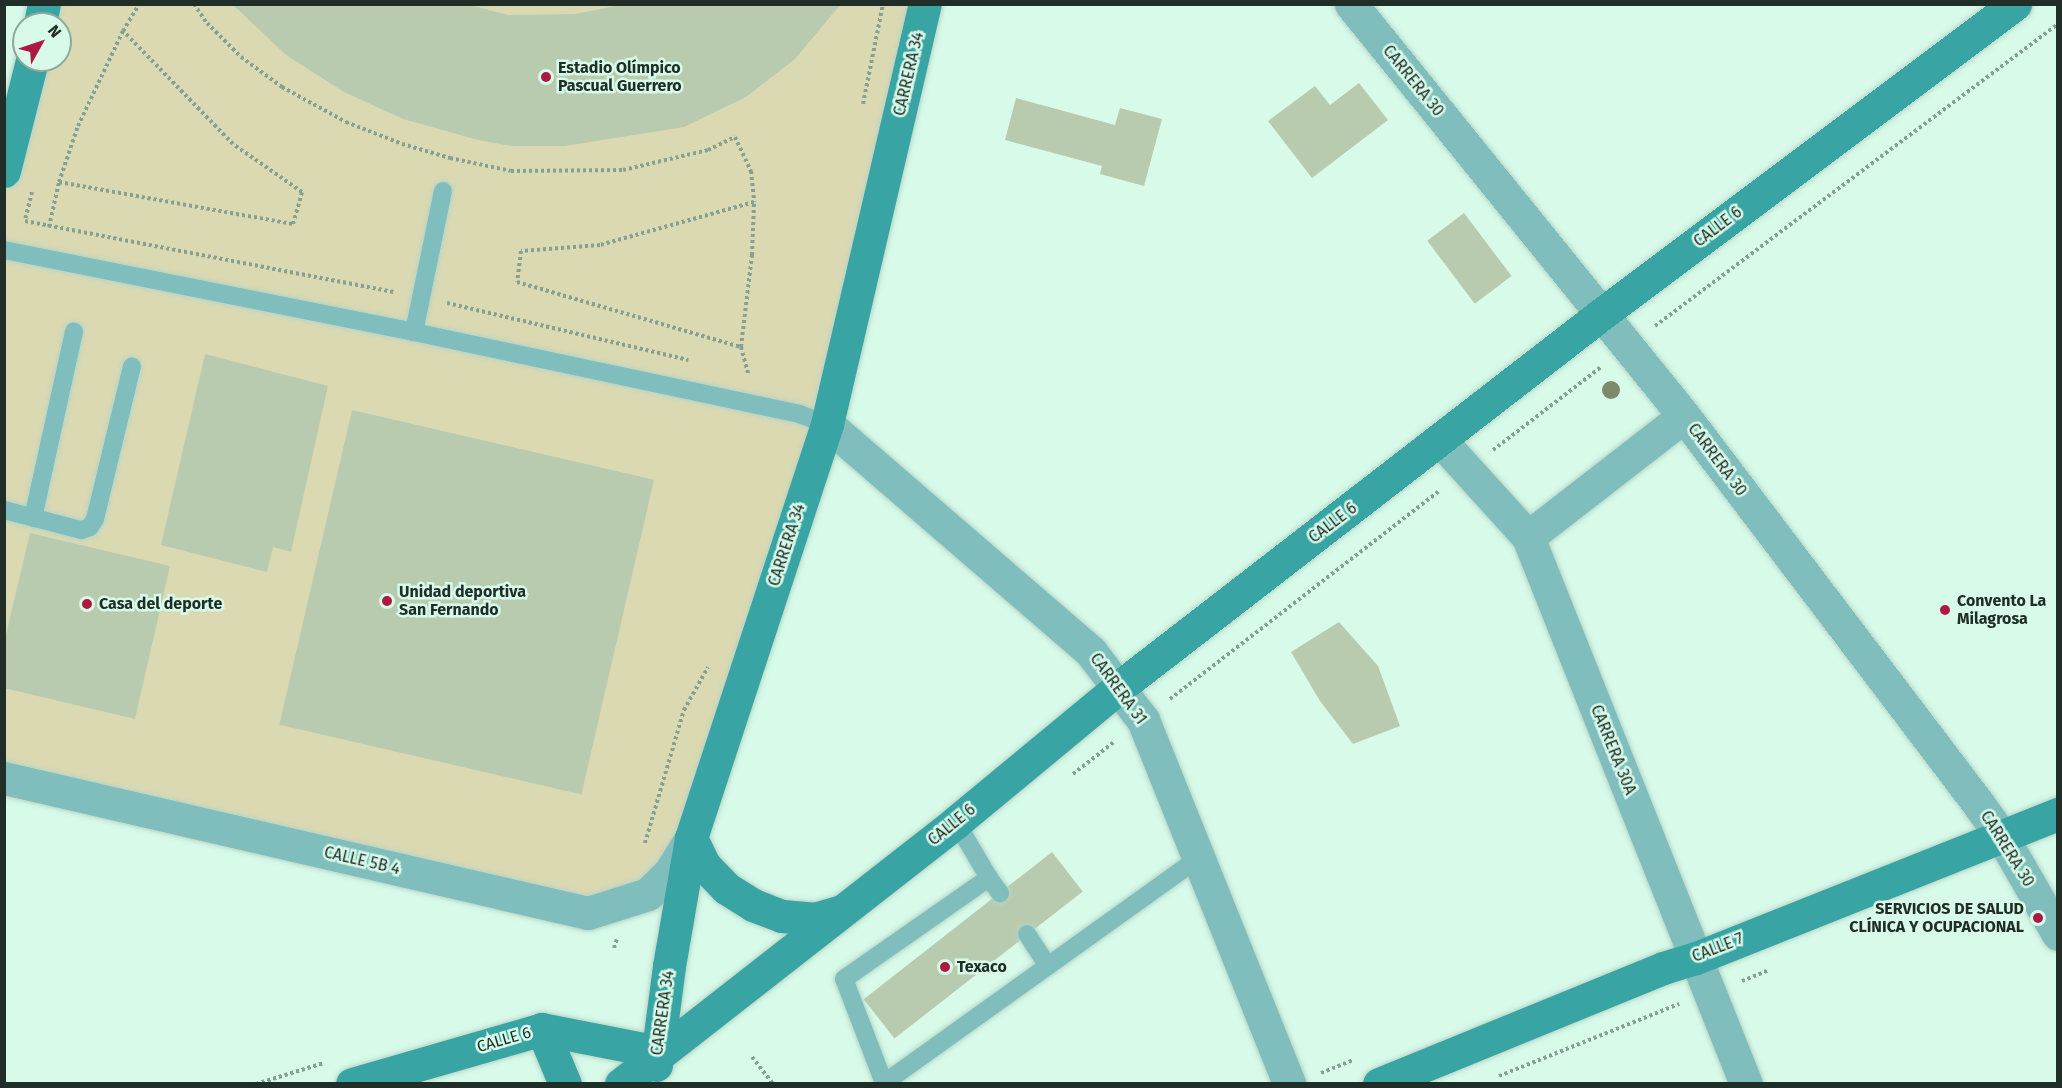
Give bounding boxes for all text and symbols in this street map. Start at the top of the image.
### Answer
north arrow [12,12,72,72]
text: N [44,21,65,42]
street label: CARRERA 34 [890,30,928,118]
street label: CARRERA 30 [1378,42,1448,120]
place label: Estadio Olímpico Pascual Guerrero [558,58,682,96]
marker: Estadio Olímpico Pascual Guerrero [539,70,553,84]
street label: CALLE 6 [1690,203,1746,251]
street label: CARRERA 30 [1683,420,1751,500]
street label: CALLE 6 [1305,499,1361,547]
street label: CARRERA 34 [765,501,809,589]
place label: Unidad deportiva San Fernando [399,582,526,620]
place label: Convento La Milagrosa [1957,591,2046,629]
place label: Casa del deporte [99,594,222,614]
marker: Unidad deportiva San Fernando [380,594,394,608]
marker: Casa del deporte [80,597,94,611]
marker: Convento La Milagrosa [1938,603,1952,617]
street label: CARRERA 31 [1086,650,1150,728]
street label: CARRERA 30A [1586,702,1640,798]
street label: CALLE 6 [924,800,980,850]
street label: CARRERA 30 [1976,807,2038,891]
street label: CALLE 5B 4 [322,843,402,879]
place label: SERVICIOS DE SALUD CLÍNICA Y OCUPACIONAL [1849,899,2024,937]
marker: SERVICIOS DE SALUD CLÍNICA Y OCUPACIONAL [2029,909,2047,927]
street label: CALLE 7 [1689,929,1747,967]
place label: Texaco [957,957,1007,977]
marker: Texaco [938,960,952,974]
street label: CARRERA 34 [648,969,678,1057]
street label: CALLE 6 [475,1023,533,1057]

